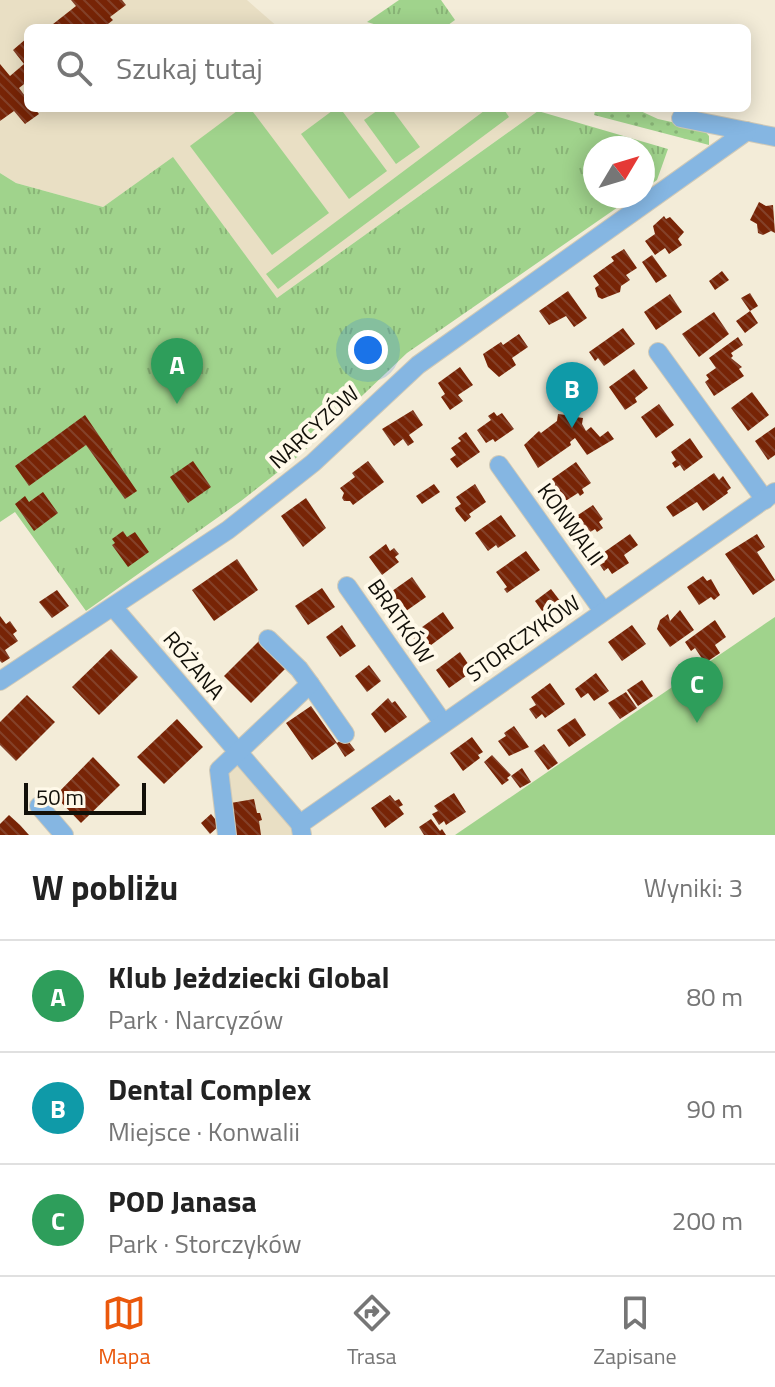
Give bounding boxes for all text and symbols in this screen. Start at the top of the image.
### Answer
search box [24,24,751,112]
text: Szukaj tutaj [116,45,263,91]
icon: search [52,46,96,90]
north arrow [583,136,655,208]
your location [348,330,388,370]
pin: A [151,338,203,404]
pin: B [546,362,598,428]
street label: NARCYZÓW [261,377,367,477]
street label: KONWALII [529,476,613,572]
street label: BRATKÓW [359,572,443,670]
street label: STORCZYKÓW [459,586,587,690]
street label: RÓŻANA [155,623,233,707]
pin: C [671,657,723,723]
scale bar [24,779,146,815]
text: 50 m [36,780,84,814]
text: W pobliżu [32,861,178,913]
text: Wyniki: 3 [644,868,743,907]
text: Klub Jeżdziecki Global [108,954,390,1000]
text: A [50,977,66,1016]
text: 80 m [686,977,743,1016]
text: Park · Narcyzów [108,1000,283,1039]
text: Dental Complex [108,1066,311,1112]
text: B [50,1089,66,1128]
text: 90 m [686,1089,743,1128]
text: Miejsce · Konwalii [108,1112,300,1151]
text: POD Janasa [108,1178,257,1224]
text: C [51,1201,65,1240]
text: 200 m [672,1201,743,1240]
text: Park · Storczyków [108,1224,302,1263]
tab: Mapa [98,1291,150,1373]
tab: Trasa [347,1291,397,1373]
tab: Zapisane [593,1291,677,1373]

